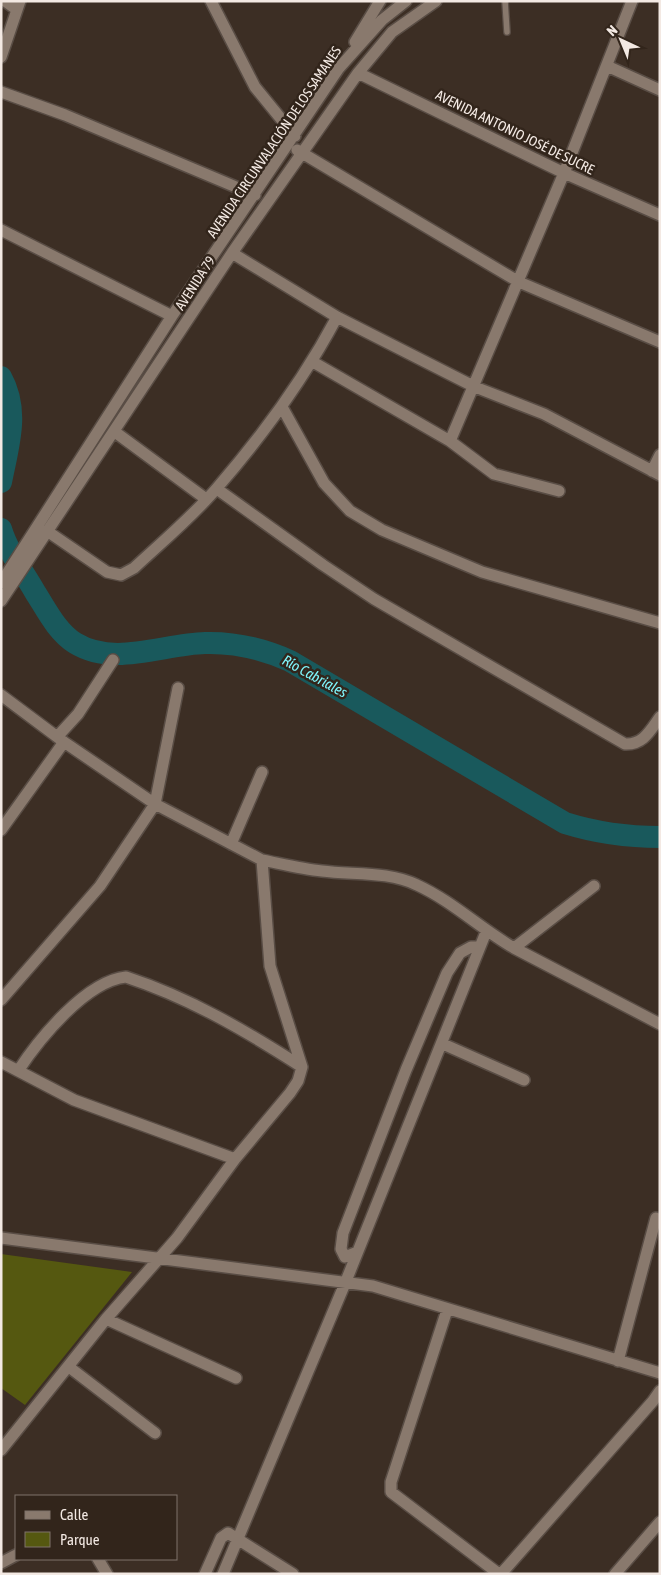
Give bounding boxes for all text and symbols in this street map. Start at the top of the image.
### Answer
north arrow [596,15,646,65]
text: N [603,22,620,39]
street label: AVENIDA CIRCUNVALACIÓN DE LOS SAMANES [204,43,344,241]
street label: AVENIDA ANTONIO JOSÉ DE SUCRE [433,87,597,177]
street label: AVENIDA 79 [172,253,218,313]
water label: Río Cabriales [280,651,350,701]
legend [15,1495,178,1560]
text: Calle [60,1506,89,1523]
text: Parque [60,1531,100,1548]

